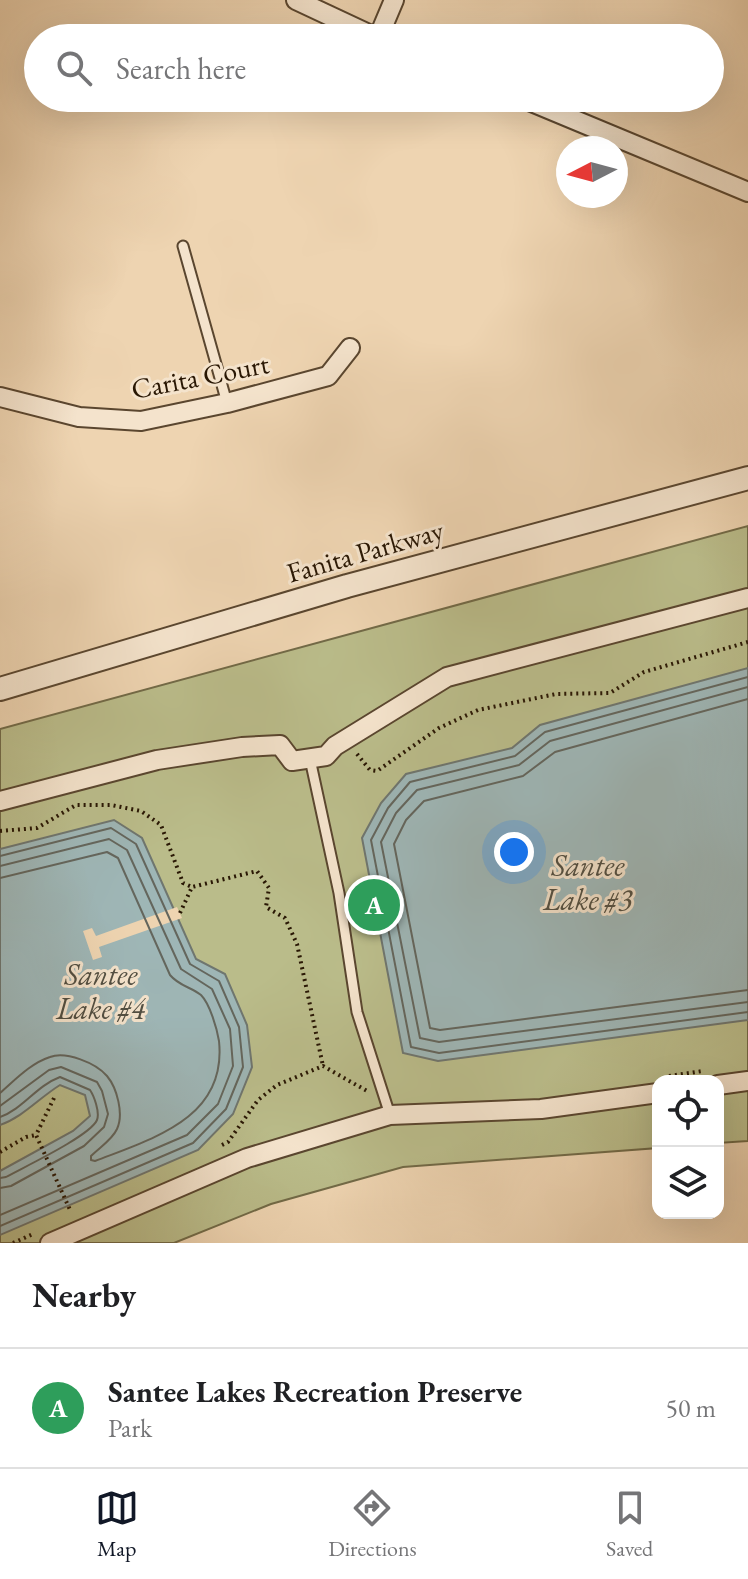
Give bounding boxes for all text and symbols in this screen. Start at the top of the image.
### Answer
search box [24,24,724,112]
icon: search [52,46,96,90]
text: Search here [116,49,246,88]
north arrow [556,136,628,208]
street label: Carita Court [128,345,272,407]
street label: Fanita Parkway [282,511,448,591]
your location [494,832,534,872]
water label: Santee Lake #3 [542,846,633,919]
pin: A [348,875,400,935]
water label: Santee Lake #4 [55,955,146,1028]
map controls [652,1075,724,1219]
button: locate [652,1075,724,1147]
button: layers [652,1147,724,1219]
text: Nearby [32,1273,136,1317]
text: Santee Lakes Recreation Preserve [108,1372,522,1411]
text: A [49,1391,67,1425]
text: 50 m [666,1391,716,1425]
text: Park [108,1411,152,1445]
tab: Map [95,1486,139,1563]
tab: Directions [328,1486,417,1563]
tab: Saved [606,1486,653,1563]

